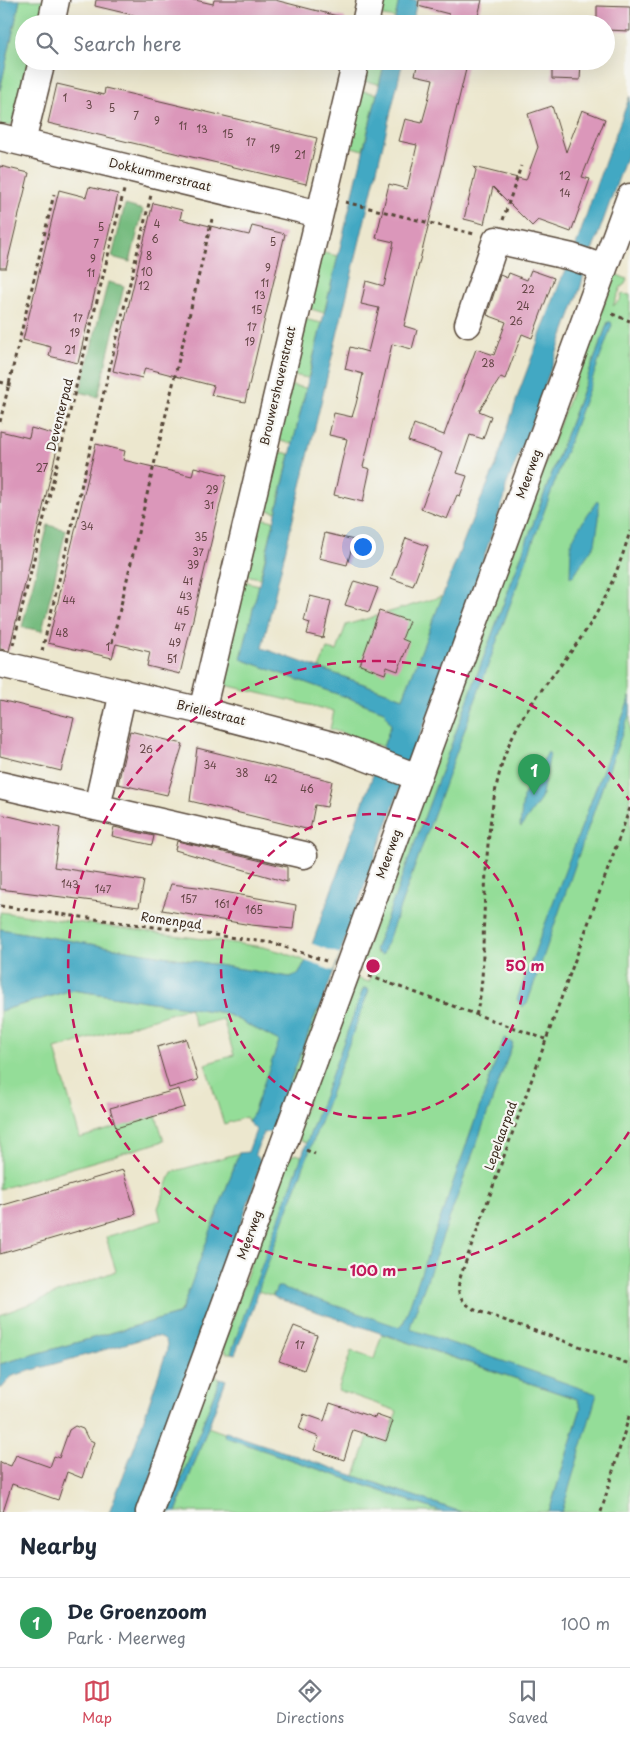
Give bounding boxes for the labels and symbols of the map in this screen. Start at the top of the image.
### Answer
house number: 1 [63,90,67,105]
house number: 3 [86,97,92,112]
house number: 5 [109,100,115,115]
house number: 7 [133,108,139,123]
house number: 9 [154,113,160,128]
house number: 11 [179,118,187,133]
house number: 13 [196,121,208,136]
house number: 15 [223,126,233,141]
house number: 17 [246,134,257,149]
house number: 19 [270,141,280,156]
house number: 21 [294,147,306,162]
street label: Dokkummerstraat [107,153,213,195]
house number: 12 [559,168,571,183]
house number: 14 [559,185,571,200]
house number: 4 [154,216,161,231]
house number: 5 [98,219,104,234]
house number: 6 [151,231,159,246]
house number: 5 [270,234,276,249]
house number: 7 [93,236,99,251]
house number: 8 [146,248,152,263]
house number: 9 [90,251,96,266]
house number: 9 [265,260,271,275]
house number: 10 [141,264,153,279]
house number: 11 [87,265,95,280]
house number: 11 [261,275,269,290]
house number: 12 [138,278,150,293]
house number: 22 [521,281,535,296]
house number: 13 [254,287,266,302]
house number: 24 [516,298,530,313]
house number: 15 [252,302,262,317]
house number: 17 [73,310,84,325]
house number: 26 [509,313,523,328]
house number: 17 [247,319,258,334]
street label: Brouwershavenstraat [255,324,300,447]
house number: 19 [70,325,80,340]
house number: 19 [245,334,255,349]
house number: 21 [64,342,76,357]
house number: 28 [481,355,495,370]
street label: Deventerpad [41,376,77,453]
street label: Meerweg [511,446,545,501]
house number: 27 [36,460,49,475]
house number: 29 [206,482,219,497]
house number: 31 [204,497,214,512]
house number: 34 [80,518,94,533]
house number: 35 [195,529,207,544]
your location [350,534,376,560]
house number: 37 [192,544,205,559]
house number: 39 [187,557,199,572]
house number: 41 [183,573,193,588]
house number: 43 [180,588,193,603]
house number: 44 [62,592,76,607]
house number: 45 [177,603,189,618]
house number: 47 [174,619,187,634]
house number: 48 [56,625,68,640]
house number: 49 [169,635,181,650]
house number: 1 [106,639,110,654]
house number: 51 [167,651,177,666]
street label: Briellestraat [175,695,248,729]
house number: 26 [139,741,153,756]
pin: 1 [518,754,550,795]
house number: 34 [203,757,217,772]
house number: 38 [236,765,248,780]
house number: 42 [264,771,278,786]
house number: 46 [300,781,314,796]
street label: Meerweg [371,826,405,881]
house number: 143 [61,876,79,891]
house number: 147 [95,881,112,896]
house number: 157 [181,891,198,906]
house number: 161 [215,896,230,911]
house number: 165 [245,902,263,917]
street label: Romenpad [140,907,203,933]
text: 50 m [506,953,544,976]
centre of rings [364,957,382,975]
street label: Lepelaarpad [479,1098,521,1173]
street label: Meerweg [232,1207,266,1262]
text: 100 m [350,1258,396,1281]
house number: 17 [295,1337,306,1352]

